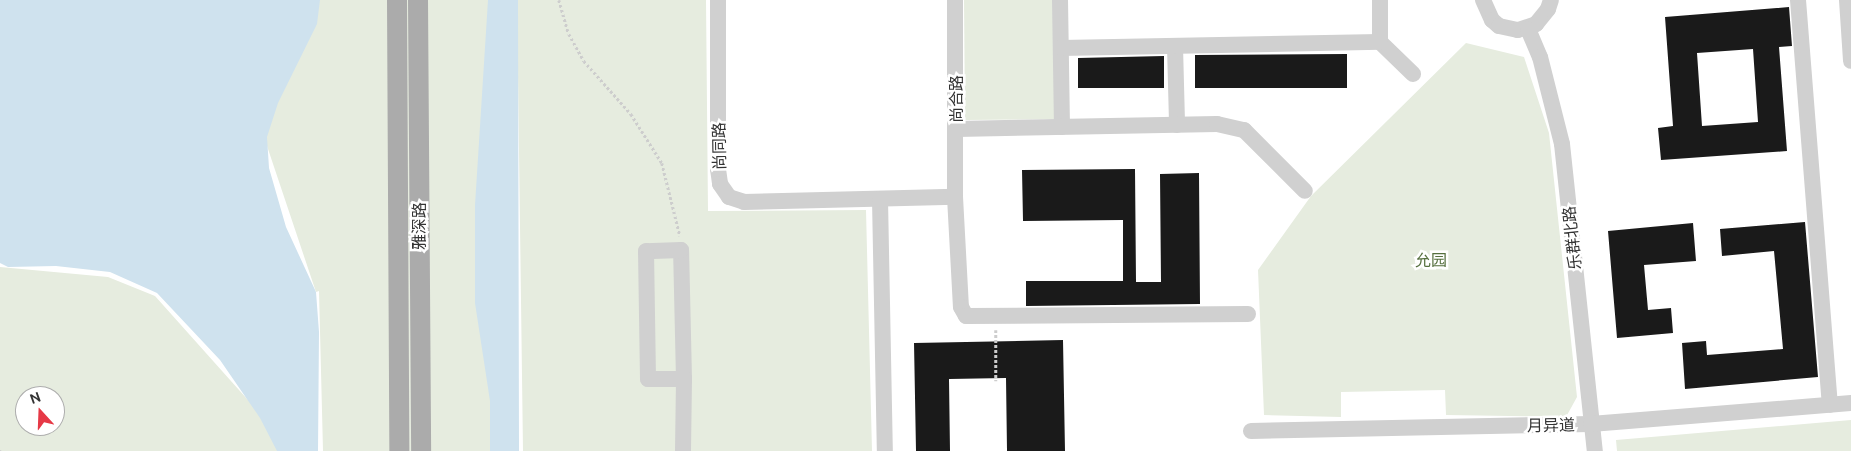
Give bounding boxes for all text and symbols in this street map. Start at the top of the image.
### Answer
street label: 尚合路 [946,75,966,123]
street label: 尚同路 [709,122,729,170]
street label: 雅深路 [409,202,429,250]
street label: 乐群北路 [1559,205,1585,271]
park label: 允园 [1415,250,1447,270]
north arrow [15,386,65,436]
text: N [28,389,43,407]
street label: 月异道 [1527,415,1575,435]

